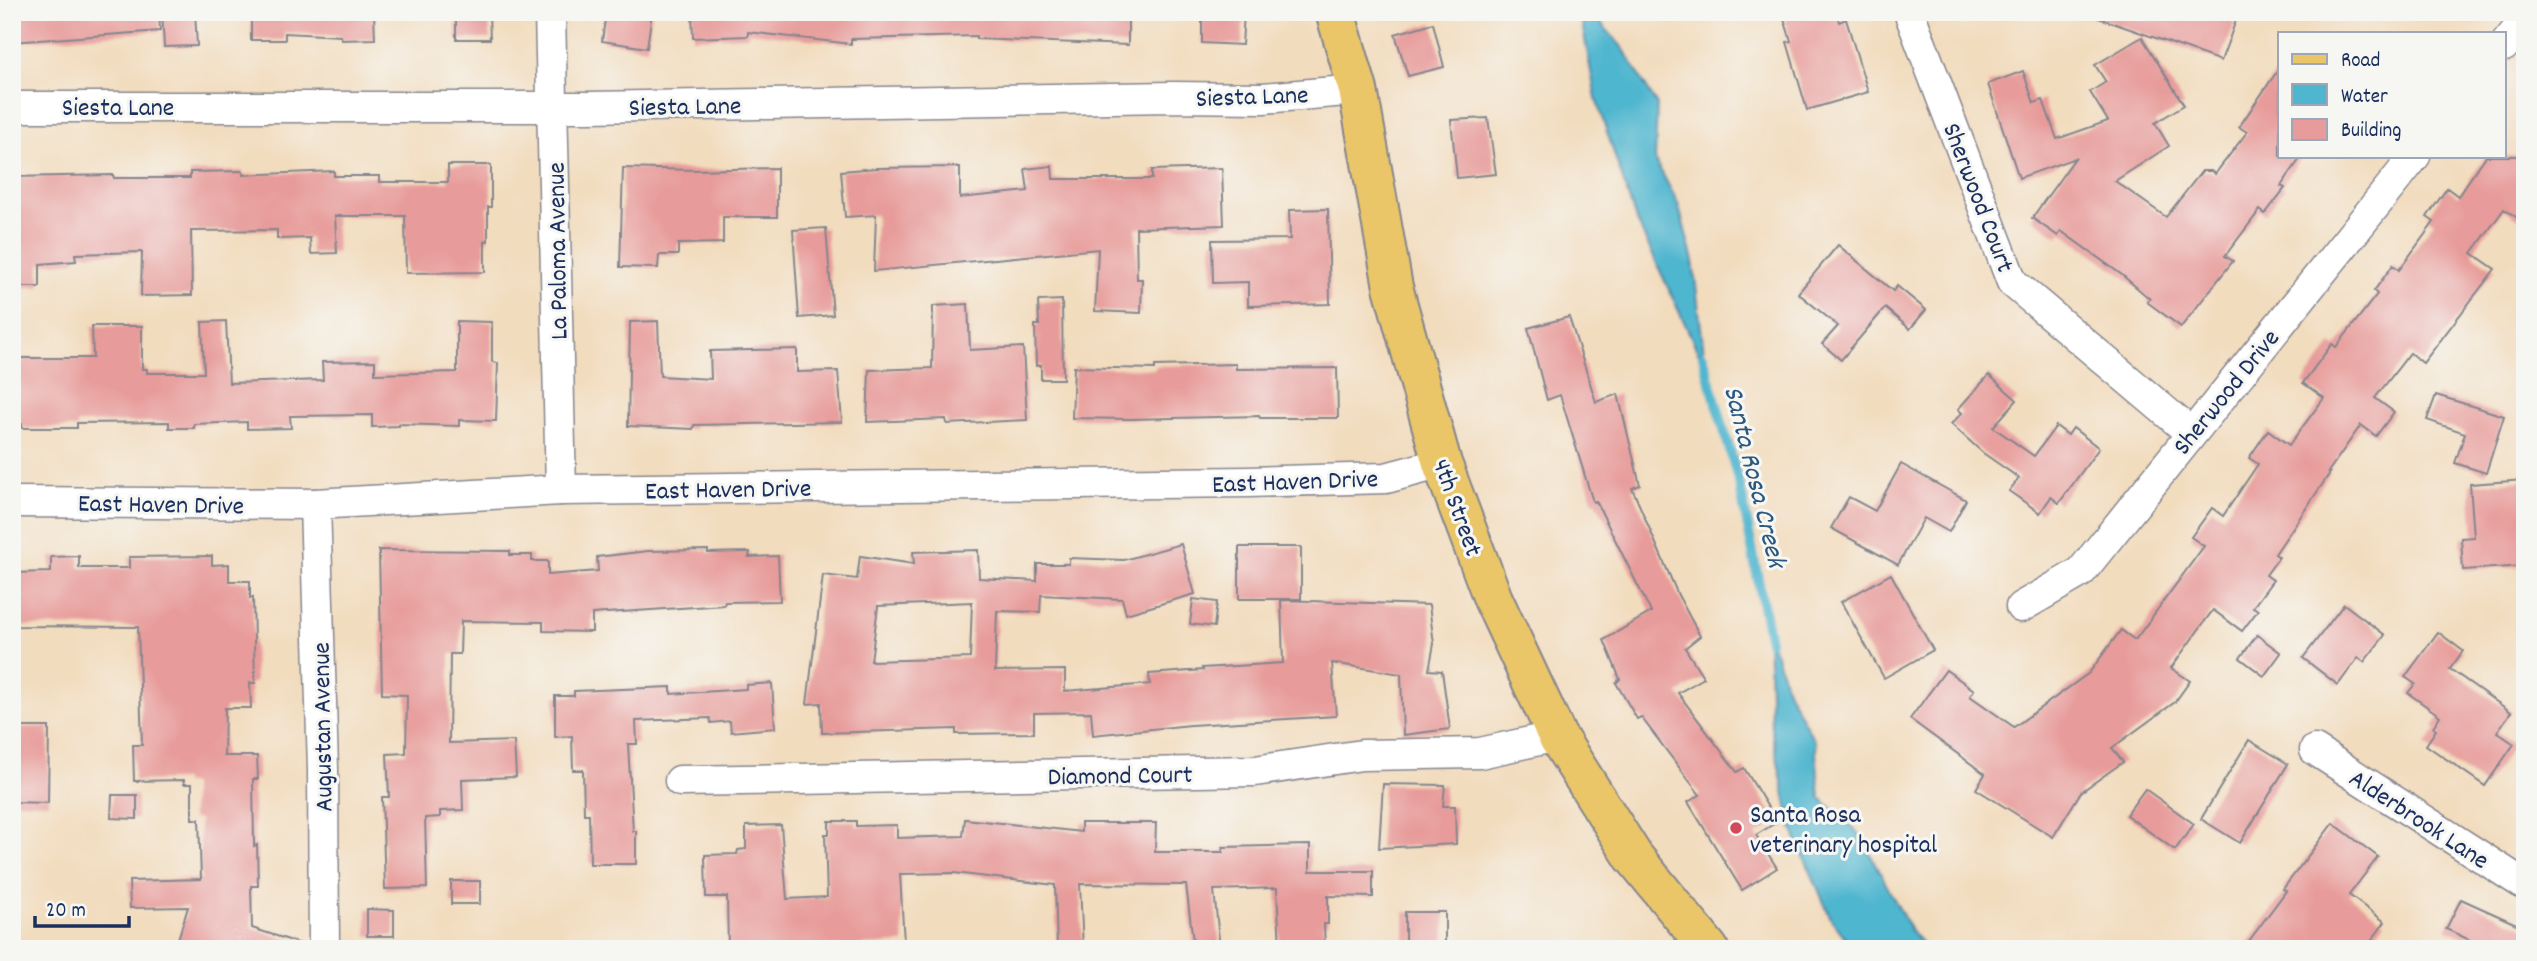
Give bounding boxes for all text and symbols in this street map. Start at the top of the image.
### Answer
legend [2278,32,2506,158]
text: Road [2341,47,2380,77]
street label: Siesta Lane [1195,78,1309,119]
text: Water [2341,83,2388,113]
street label: Siesta Lane [628,89,742,128]
street label: Siesta Lane [62,91,174,128]
text: Building [2341,117,2401,147]
street label: Sherwood Court [1931,118,2022,279]
street label: La Paloma Avenue [539,162,580,340]
street label: Sherwood Drive [2165,322,2290,464]
water label: Santa Rosa Creek [1710,382,1795,575]
street label: 4th Street [1421,454,1491,563]
street label: East Haven Drive [1211,462,1379,505]
street label: East Haven Drive [645,472,812,511]
street label: East Haven Drive [77,487,244,526]
street label: Augustan Avenue [305,642,344,812]
street label: Diamond Court [1047,758,1193,797]
street label: Alderbrook Lane [2341,762,2496,880]
place label: Santa Rosa veterinary hospital [1750,798,1937,865]
marker: Santa Rosa veterinary hospital [1728,820,1744,836]
scale bar [35,884,130,928]
text: 20 m [46,897,86,927]

